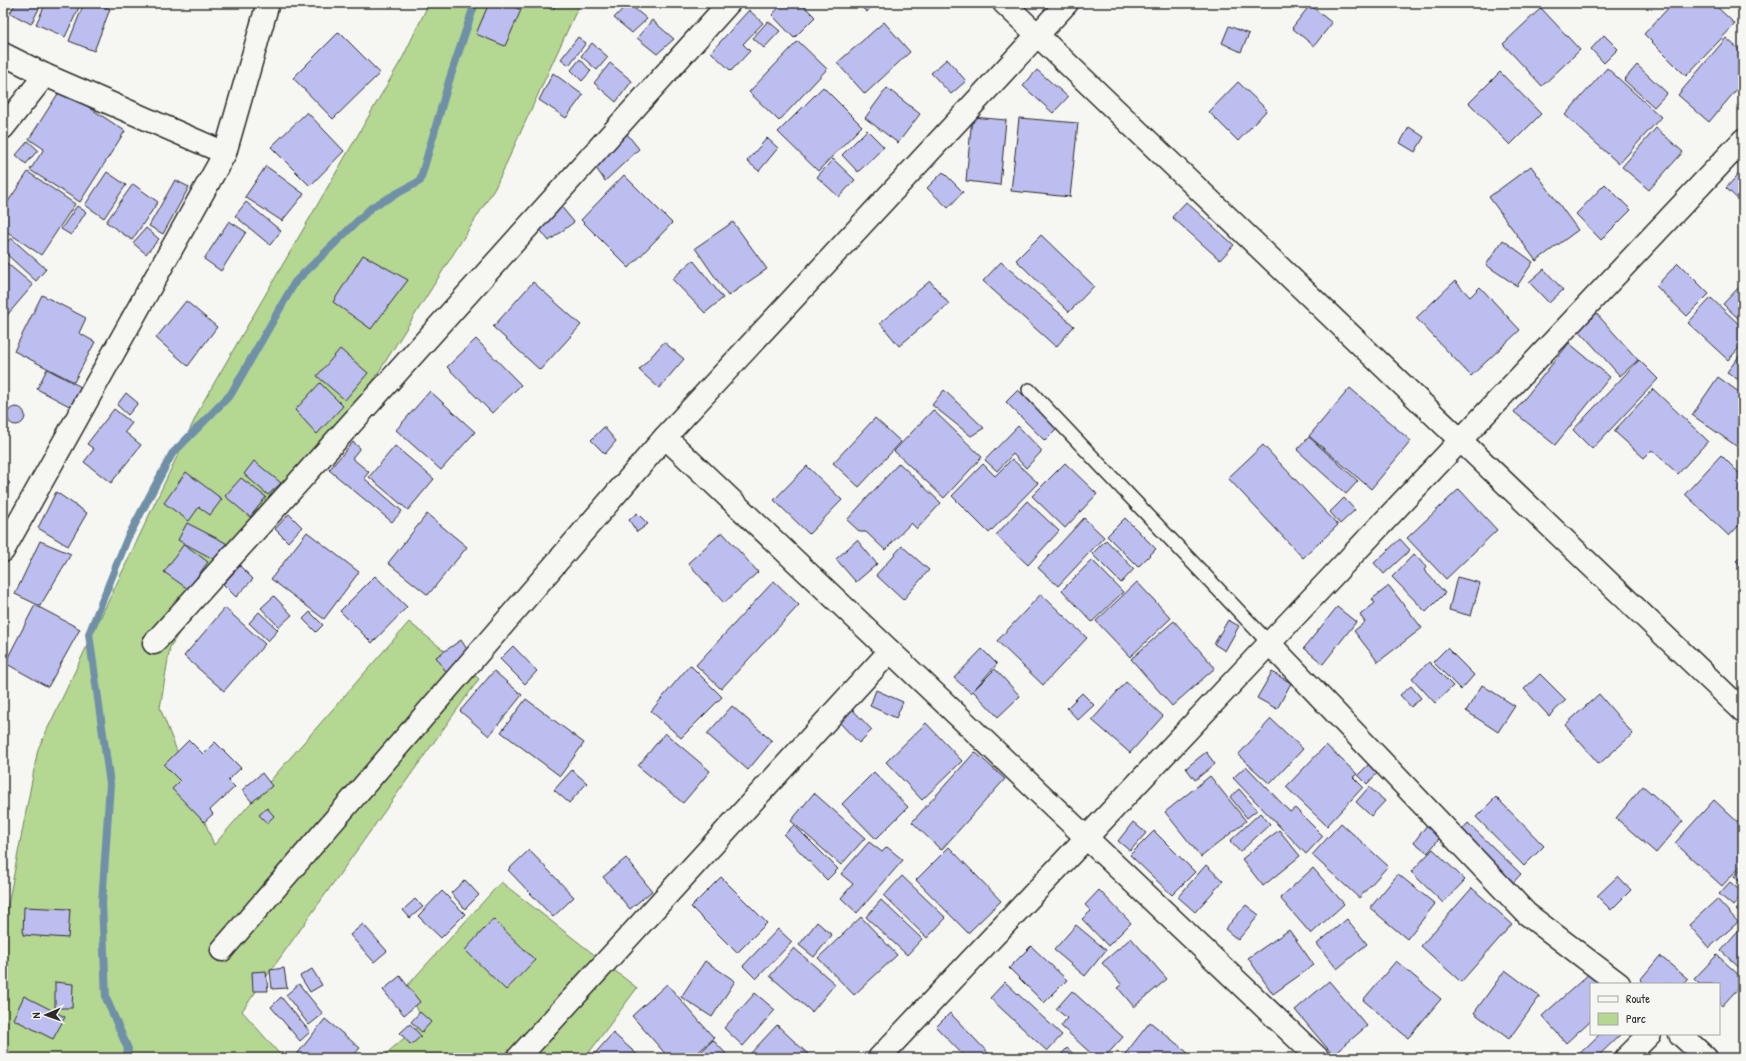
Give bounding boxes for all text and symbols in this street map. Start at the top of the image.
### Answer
legend [1590,983,1720,1035]
text: Route [1626,990,1650,1007]
north arrow [26,995,66,1035]
text: Parc [1626,1010,1646,1027]
text: N [29,1012,43,1019]

